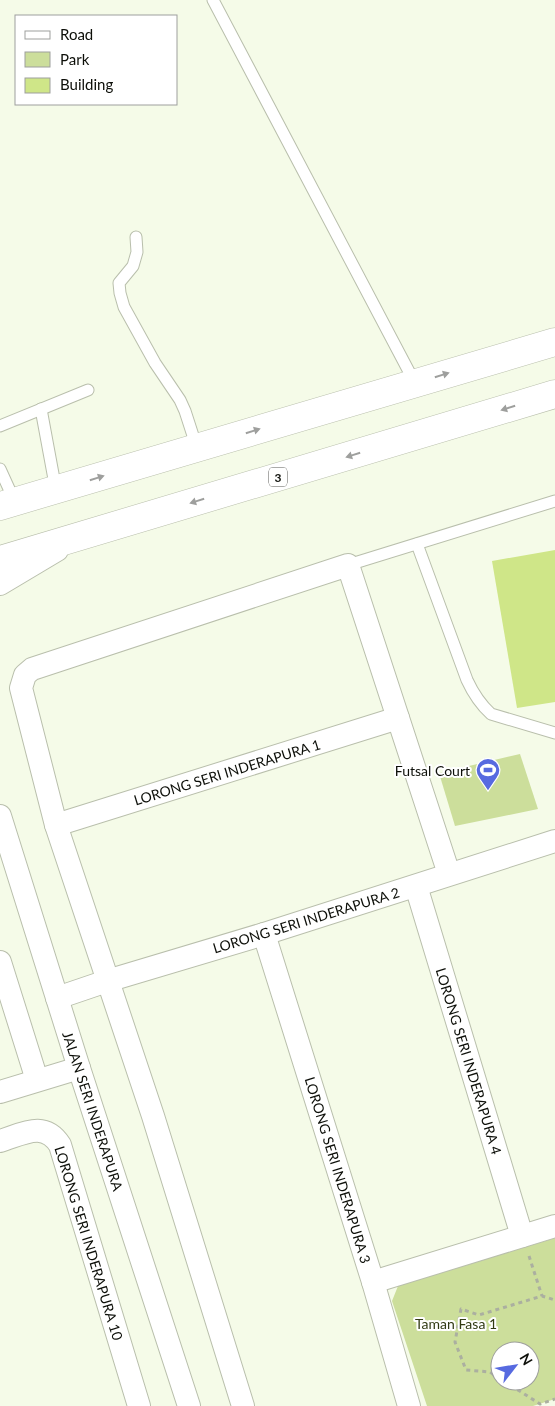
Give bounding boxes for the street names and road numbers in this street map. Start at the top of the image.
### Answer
road number: 3 [269,468,287,487]
street label: LORONG SERI INDERAPURA 1 [132,736,322,808]
street label: LORONG SERI INDERAPURA 2 [211,884,401,956]
street label: LORONG SERI INDERAPURA 4 [433,966,505,1156]
street label: JALAN SERI INDERAPURA [59,1029,127,1193]
street label: LORONG SERI INDERAPURA 3 [302,1075,374,1265]
street label: LORONG SERI INDERAPURA 10 [51,1144,127,1342]

